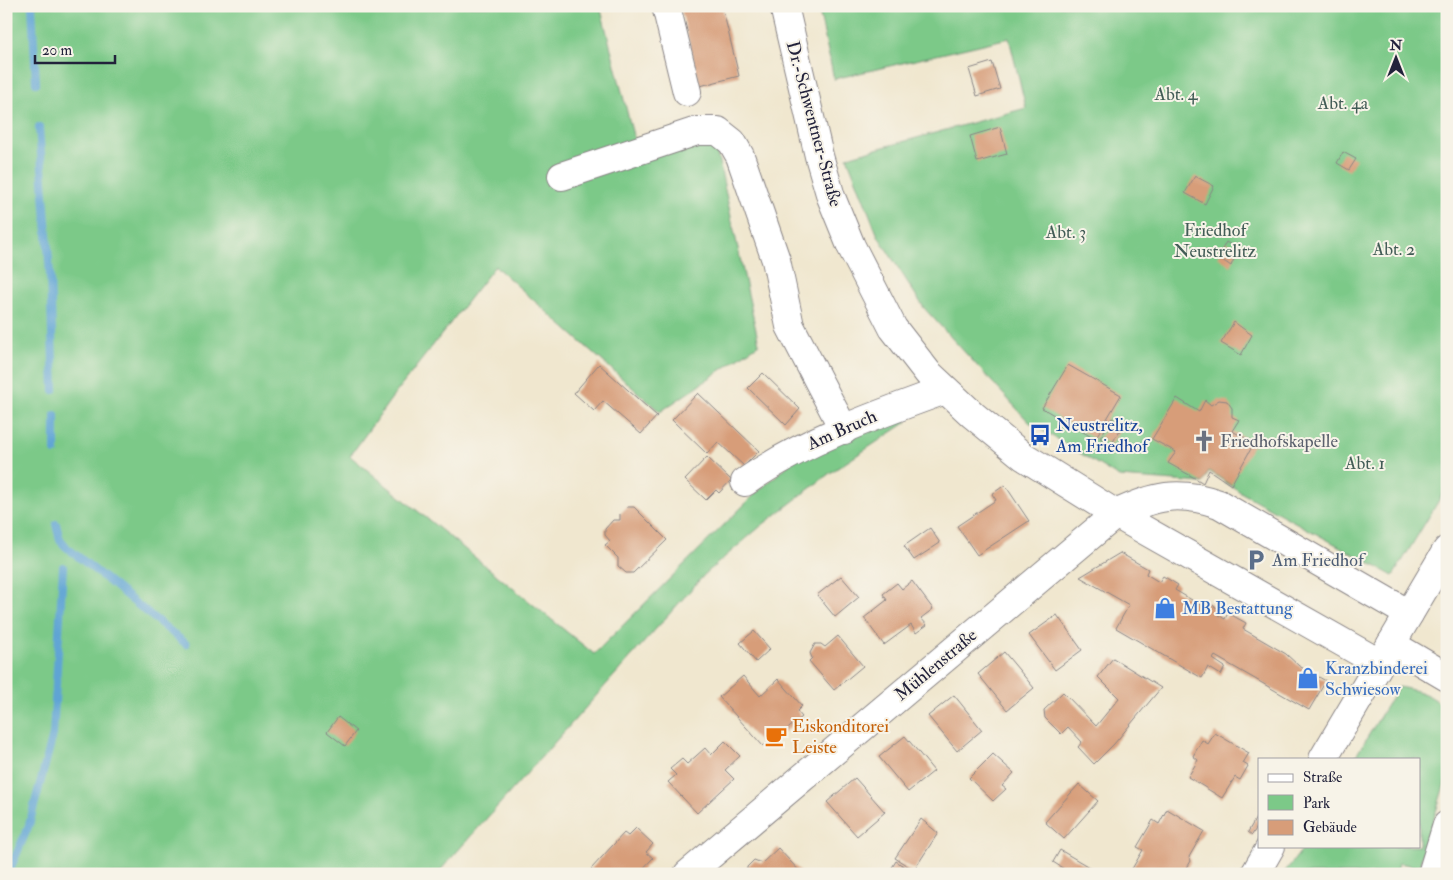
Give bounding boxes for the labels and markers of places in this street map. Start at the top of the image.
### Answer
place label: Neustrelitz, Am Friedhof [1055,414,1151,458]
bus stop icon: Neustrelitz, Am Friedhof [1027,422,1053,448]
church icon: Friedhofskapelle [1191,428,1217,454]
place label: Friedhofskapelle [1220,430,1338,453]
parking icon: Am Friedhof [1243,547,1269,573]
place label: Am Friedhof [1271,549,1367,572]
shop icon: MB Bestattung [1152,595,1178,621]
place label: MB Bestattung [1182,597,1294,620]
place label: Kranzbinderei Schwiesow [1325,657,1428,701]
shop icon: Kranzbinderei Schwiesow [1295,665,1321,691]
place label: Eiskonditorei Leiste [792,715,889,759]
cafe icon: Eiskonditorei Leiste [763,723,789,749]

